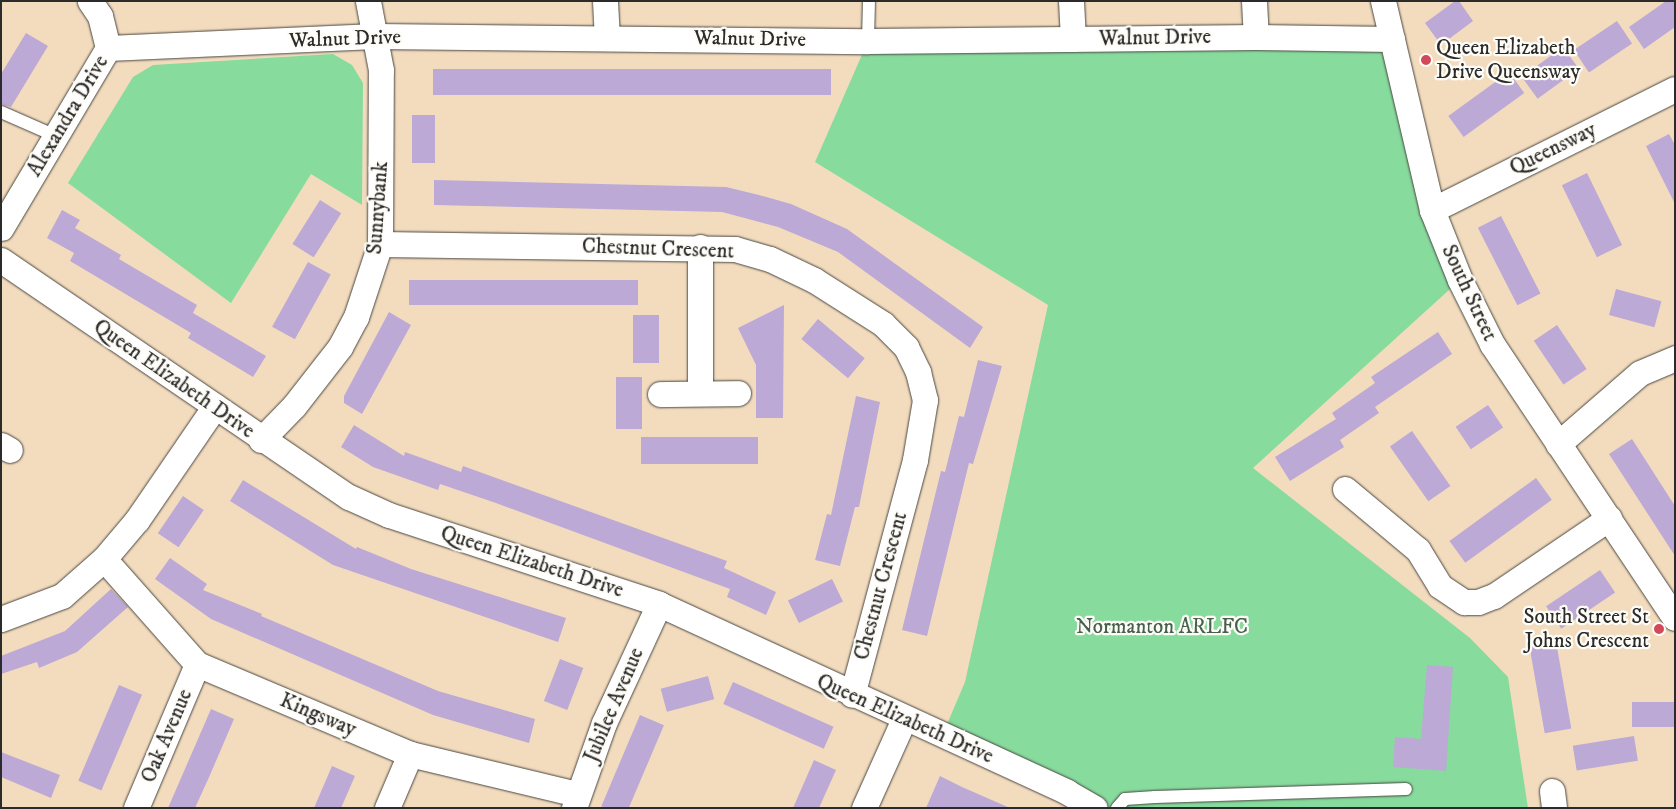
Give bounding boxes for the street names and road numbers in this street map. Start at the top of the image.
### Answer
street label: Walnut Drive [288,24,402,54]
street label: Walnut Drive [1099,24,1211,52]
street label: Walnut Drive [694,25,806,53]
street label: Alexandra Drive [22,51,114,181]
street label: Queensway [1506,117,1600,181]
street label: Sunnybank [362,161,394,255]
street label: Chestnut Crescent [581,234,735,264]
street label: South Street [1436,241,1502,345]
street label: Queen Elizabeth Drive [89,314,259,444]
street label: Chestnut Crescent [849,509,913,663]
street label: Queen Elizabeth Drive [437,521,627,603]
street label: Jubilee Avenue [579,644,649,766]
street label: Queen Elizabeth Drive [813,669,997,769]
street label: Oak Avenue [136,685,198,787]
street label: Kingsway [276,688,360,742]

